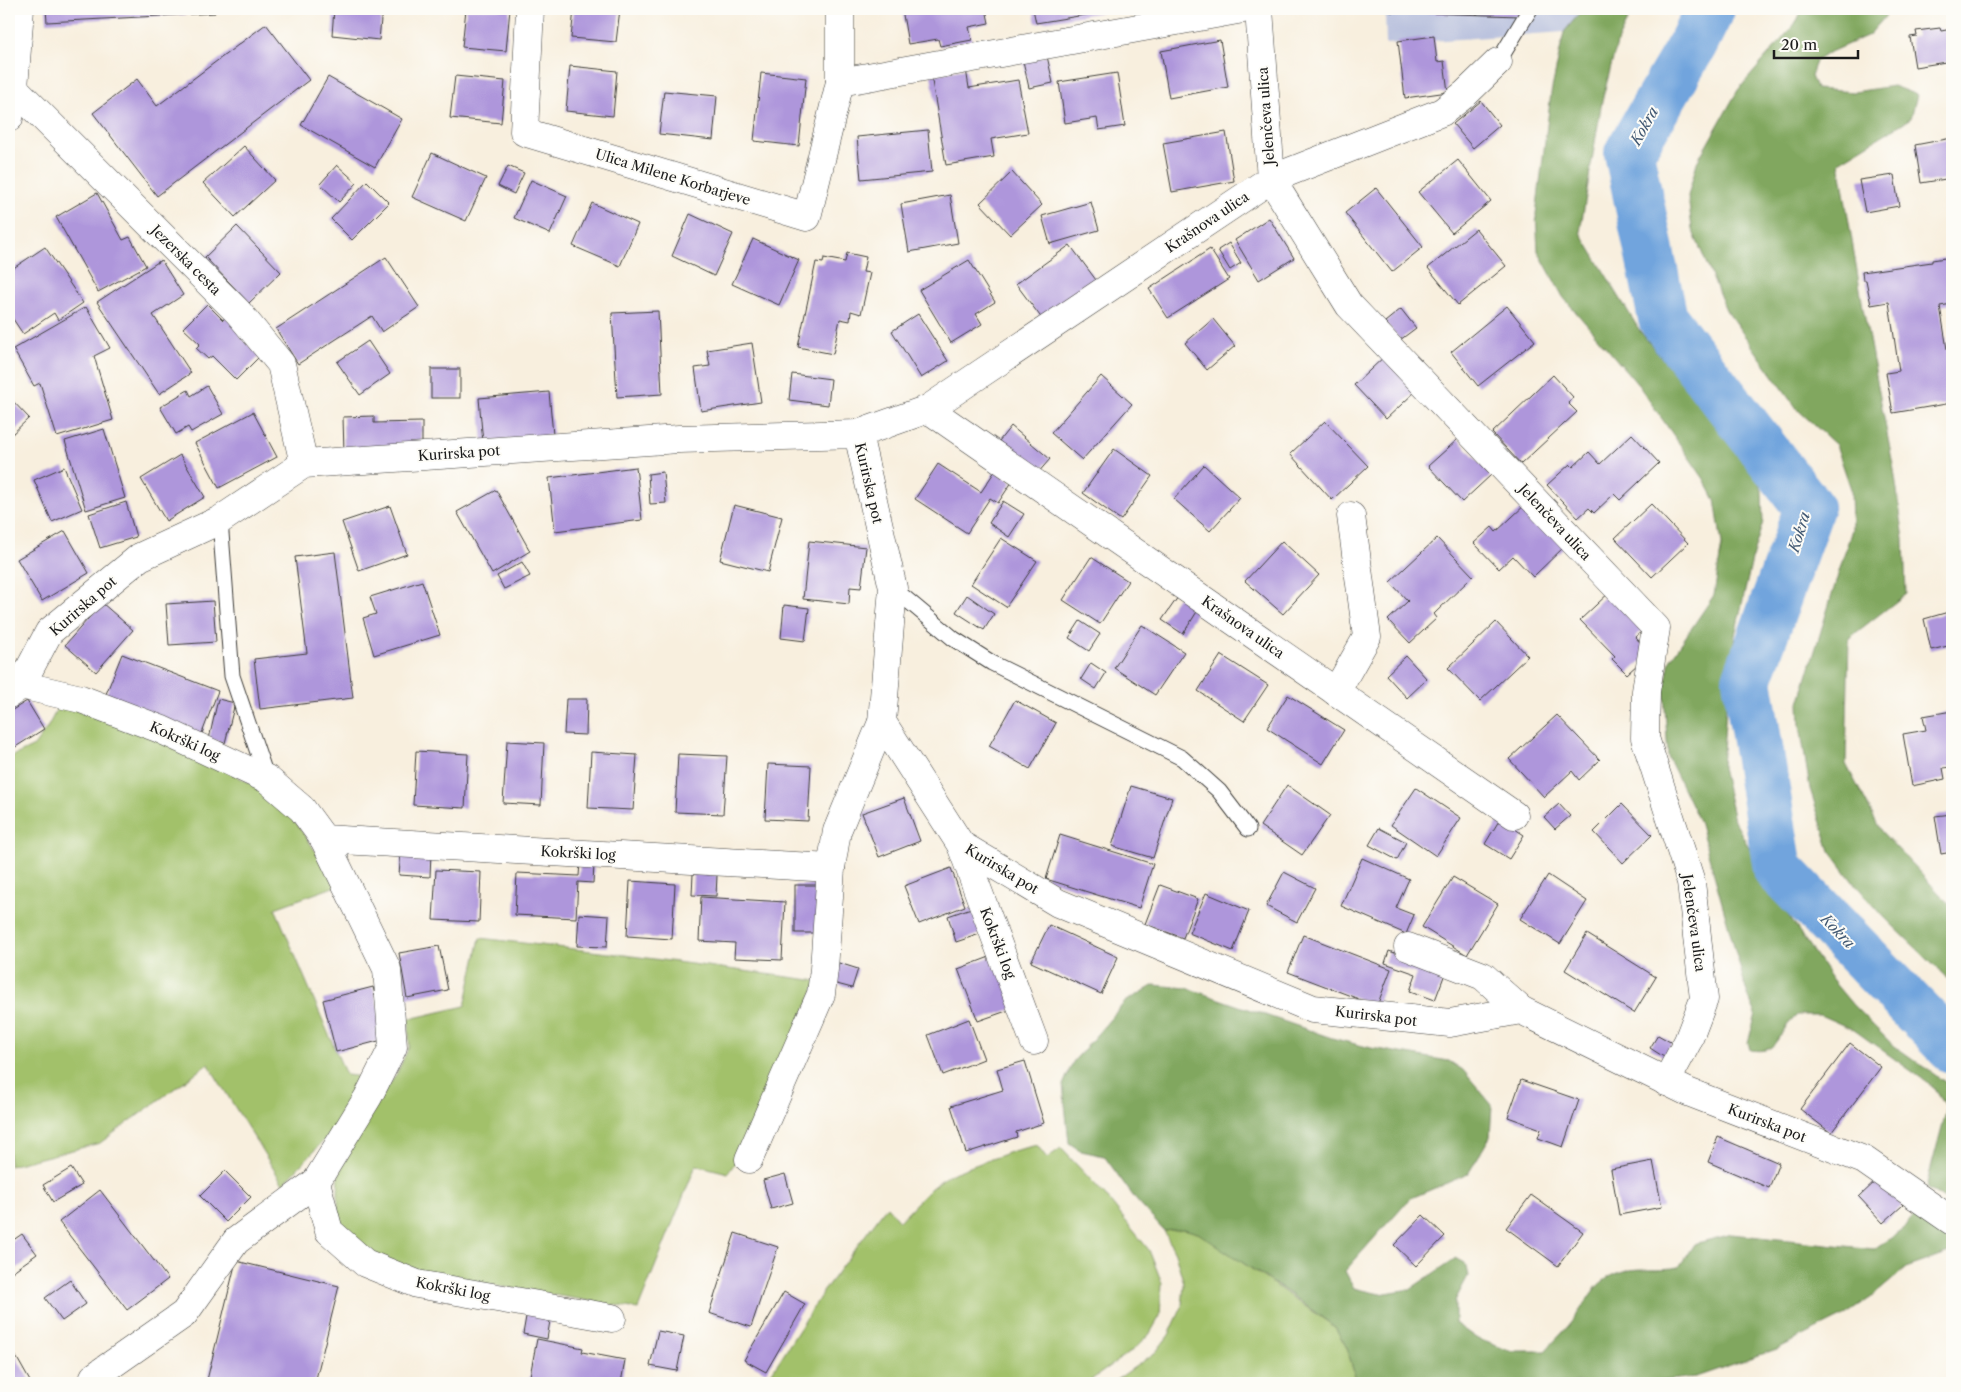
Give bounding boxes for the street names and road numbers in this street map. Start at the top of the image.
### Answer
street label: Jelenčeva ulica [1254,66,1279,168]
street label: Ulica Milene Korbarjeve [593,145,753,209]
street label: Krašnova ulica [1162,187,1253,257]
street label: Jezerska cesta [146,220,225,299]
street label: Kurirska pot [417,441,501,465]
street label: Kurirska pot [851,441,887,525]
street label: Jelenčeva ulica [1514,478,1596,565]
street label: Kurirska pot [46,572,120,640]
street label: Krašnova ulica [1198,592,1288,663]
street label: Kokrški log [147,717,224,765]
street label: Kurirska pot [962,840,1042,898]
street label: Kokrški log [540,842,617,864]
street label: Jelenčeva ulica [1678,871,1710,974]
street label: Kokrški log [976,905,1020,982]
street label: Kurirska pot [1334,1002,1418,1030]
street label: Kurirska pot [1725,1100,1809,1146]
street label: Kokrški log [414,1273,492,1305]

